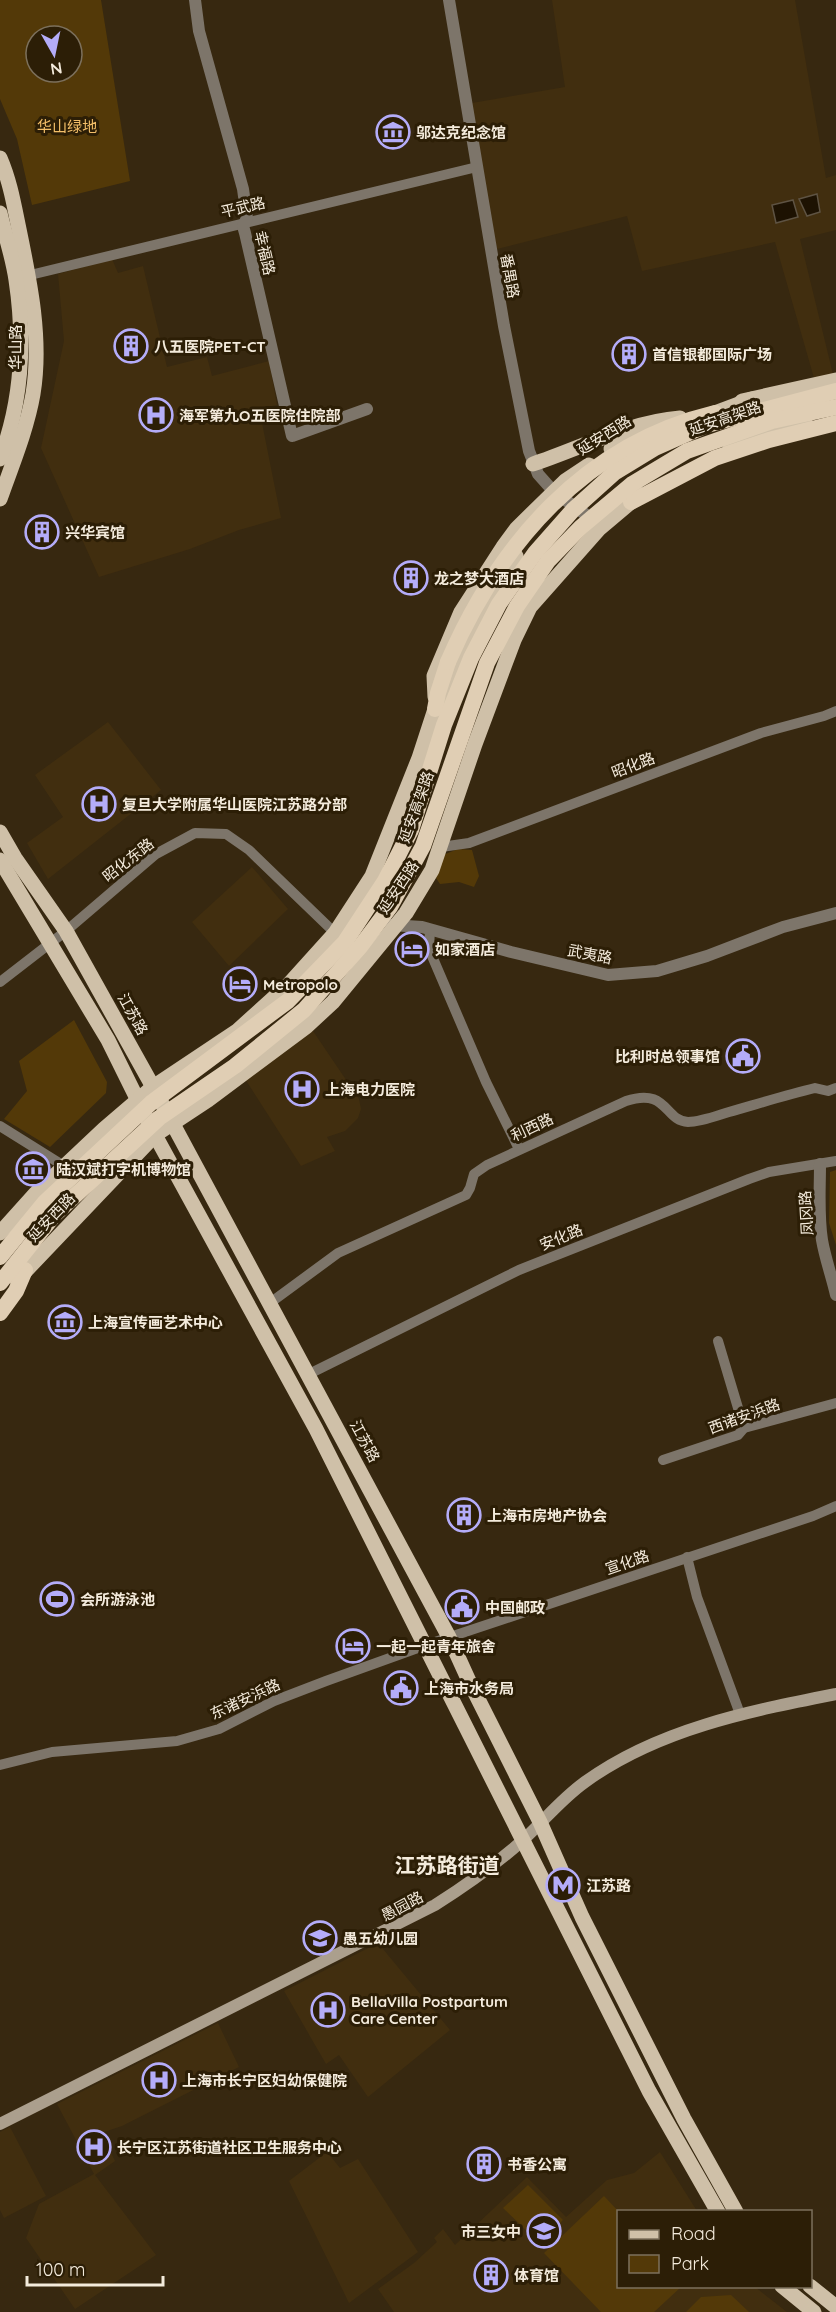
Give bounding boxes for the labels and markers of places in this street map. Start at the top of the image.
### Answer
museum icon: 邬达克纪念馆 [375,114,411,150]
place label: 邬达克纪念馆 [416,123,506,142]
building icon: 八五医院PET-CT [113,328,149,364]
building icon: 首信银都国际广场 [611,336,647,372]
place label: 八五医院PET-CT [154,337,266,356]
place label: 首信银都国际广场 [652,345,772,364]
hospital icon: 海军第九O五医院住院部 [138,397,174,433]
place label: 海军第九O五医院住院部 [179,406,340,425]
building icon: 兴华宾馆 [24,514,60,550]
place label: 兴华宾馆 [65,523,125,542]
building icon: 龙之梦大酒店 [393,560,429,596]
place label: 龙之梦大酒店 [434,569,524,588]
hospital icon: 复旦大学附属华山医院江苏路分部 [81,786,117,822]
place label: 复旦大学附属华山医院江苏路分部 [122,795,347,814]
hotel icon: 如家酒店 [394,931,430,967]
place label: 如家酒店 [435,940,495,959]
hotel icon: Metropolo [222,966,258,1002]
place label: Metropolo [263,975,338,994]
public building icon: 比利时总领事馆 [725,1038,761,1074]
place label: 比利时总领事馆 [615,1047,720,1066]
hospital icon: 上海电力医院 [284,1071,320,1107]
place label: 上海电力医院 [325,1080,415,1099]
museum icon: 陆汉斌打字机博物馆 [15,1151,51,1187]
place label: 陆汉斌打字机博物馆 [56,1160,191,1179]
museum icon: 上海宣传画艺术中心 [47,1304,83,1340]
place label: 上海宣传画艺术中心 [88,1313,223,1332]
building icon: 上海市房地产协会 [446,1497,482,1533]
place label: 上海市房地产协会 [487,1506,607,1525]
sports icon: 会所游泳池 [39,1581,75,1617]
public building icon: 中国邮政 [444,1589,480,1625]
place label: 会所游泳池 [80,1590,155,1609]
place label: 中国邮政 [485,1598,545,1617]
hotel icon: 一起一起青年旅舍 [335,1628,371,1664]
place label: 一起一起青年旅舍 [376,1637,496,1656]
public building icon: 上海市水务局 [383,1670,419,1706]
place label: 上海市水务局 [424,1679,514,1698]
metro station icon: 江苏路 [545,1867,581,1903]
place label: 江苏路 [586,1876,631,1895]
school or university icon: 愚五幼儿园 [302,1920,338,1956]
place label: 愚五幼儿园 [343,1929,418,1948]
hospital icon: BellaVilla Postpartum Care Center [310,1992,346,2028]
place label: BellaVilla Postpartum Care Center [351,1992,508,2028]
hospital icon: 上海市长宁区妇幼保健院 [141,2062,177,2098]
place label: 上海市长宁区妇幼保健院 [182,2071,347,2090]
hospital icon: 长宁区江苏街道社区卫生服务中心 [76,2129,112,2165]
place label: 长宁区江苏街道社区卫生服务中心 [117,2138,342,2157]
building icon: 书香公寓 [466,2146,502,2182]
place label: 书香公寓 [507,2155,567,2174]
school or university icon: 市三女中 [526,2213,562,2249]
place label: 市三女中 [461,2222,521,2241]
building icon: 体育馆 [473,2257,509,2293]
place label: 体育馆 [514,2266,559,2285]

